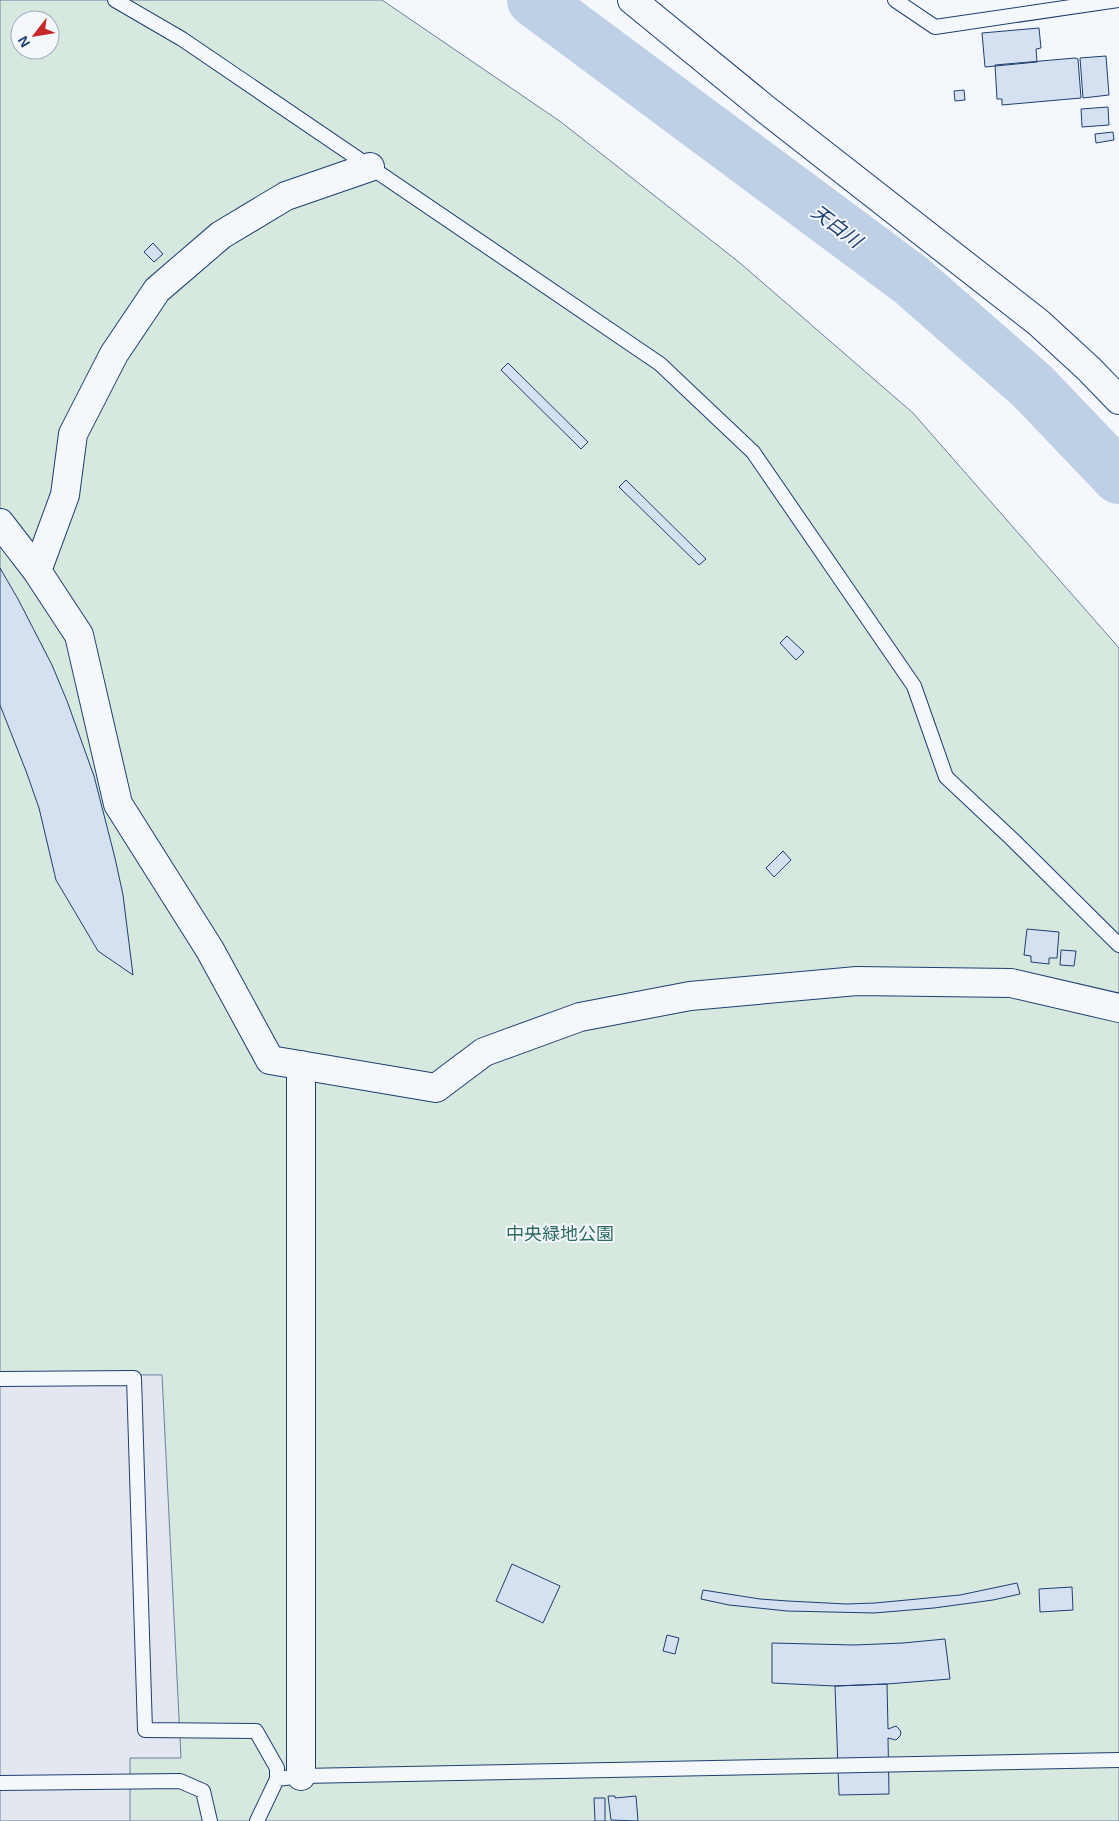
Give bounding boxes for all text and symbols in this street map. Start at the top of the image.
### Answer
north arrow [10,10,60,60]
text: N [14,33,33,50]
water label: 天白川 [808,201,867,253]
park label: 中央緑地公園 [506,1224,614,1244]

